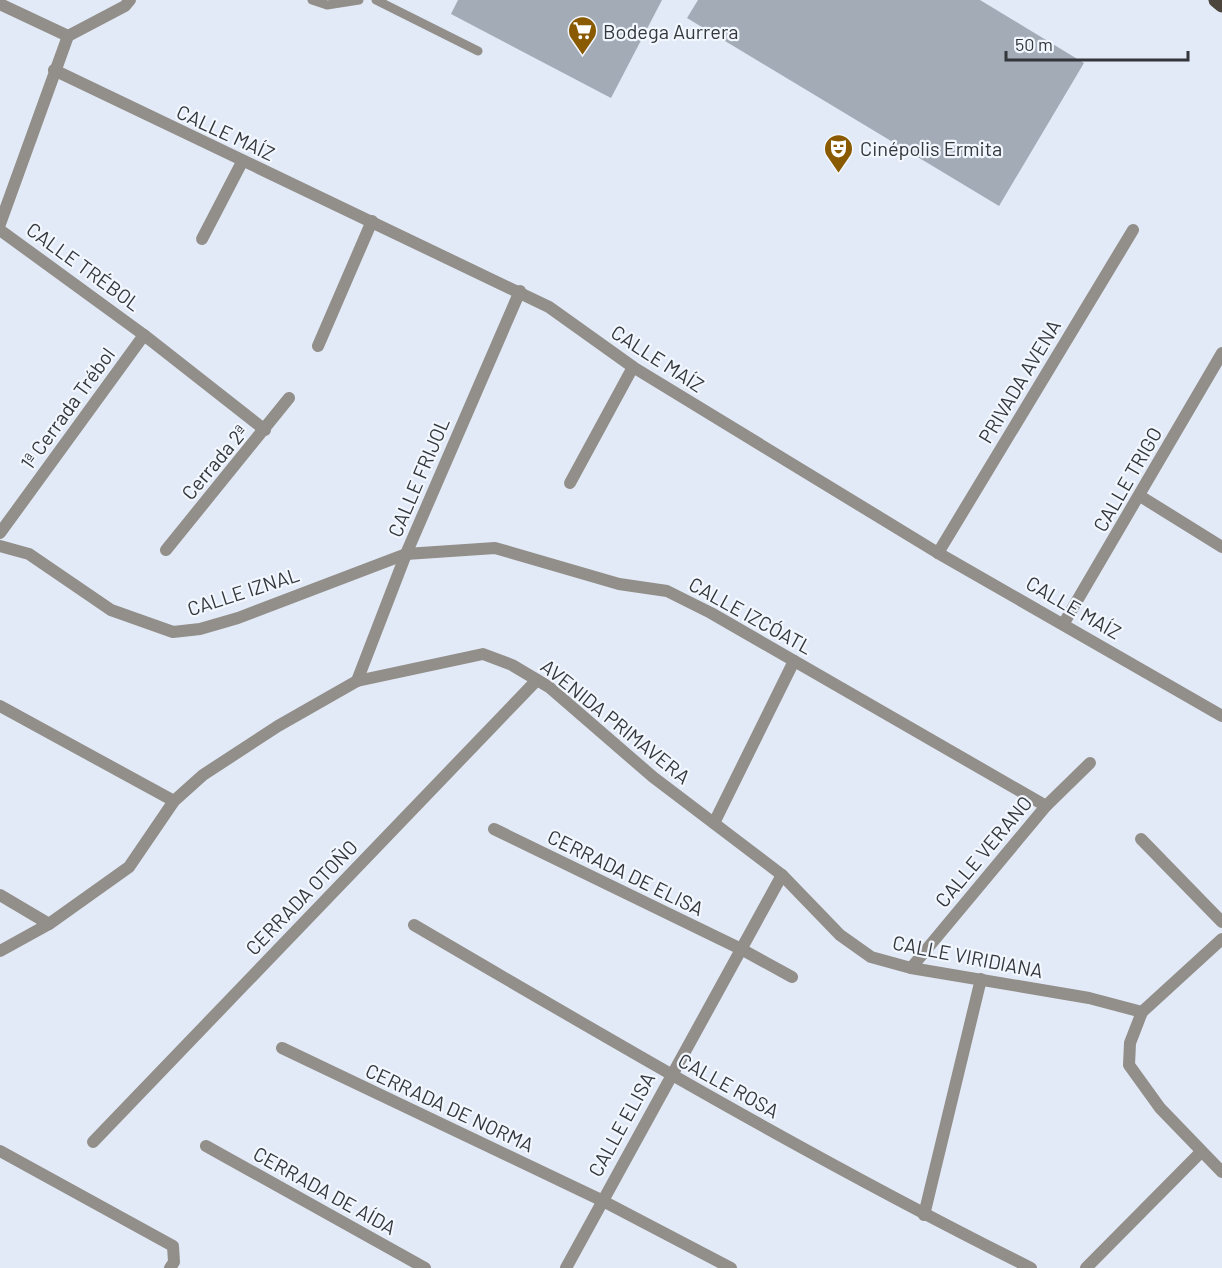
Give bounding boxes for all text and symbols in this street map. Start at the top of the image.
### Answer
supermarket icon: Bodega Aurrera [566,15,598,57]
place label: Bodega Aurrera [603,19,738,43]
scale bar [1006,24,1188,62]
text: 50 m [1015,33,1053,55]
street label: CALLE MAÍZ [173,99,279,165]
theatre icon: Cinépolis Ermita [823,132,855,174]
place label: Cinépolis Ermita [860,136,1002,160]
street label: CALLE TRÉBOL [22,217,146,315]
street label: PRIVADA AVENA [973,315,1065,447]
street label: CALLE MAÍZ [607,319,709,397]
street label: 1ª Cerrada Trébol [15,342,119,474]
street label: CALLE FRIJOL [382,414,454,540]
street label: Cerrada 2ª [176,420,252,504]
street label: CALLE TRIGO [1087,423,1167,535]
street label: CALLE IZNAL [184,562,302,620]
street label: CALLE MAÍZ [1022,570,1126,644]
street label: CALLE IZCÓATL [685,571,817,659]
street label: AVENIDA PRIMAVERA [537,653,695,789]
street label: CALLE VERANO [930,791,1036,911]
street label: CERRADA DE ELISA [544,824,708,920]
street label: CERRADA OTOÑO [240,834,362,960]
street label: CALLE VIRIDIANA [891,930,1045,982]
street label: CALLE ROSA [674,1047,784,1123]
street label: CERRADA DE NORMA [362,1058,538,1156]
street label: CALLE ELISA [582,1068,660,1180]
street label: CERRADA DE AÍDA [249,1141,401,1239]

